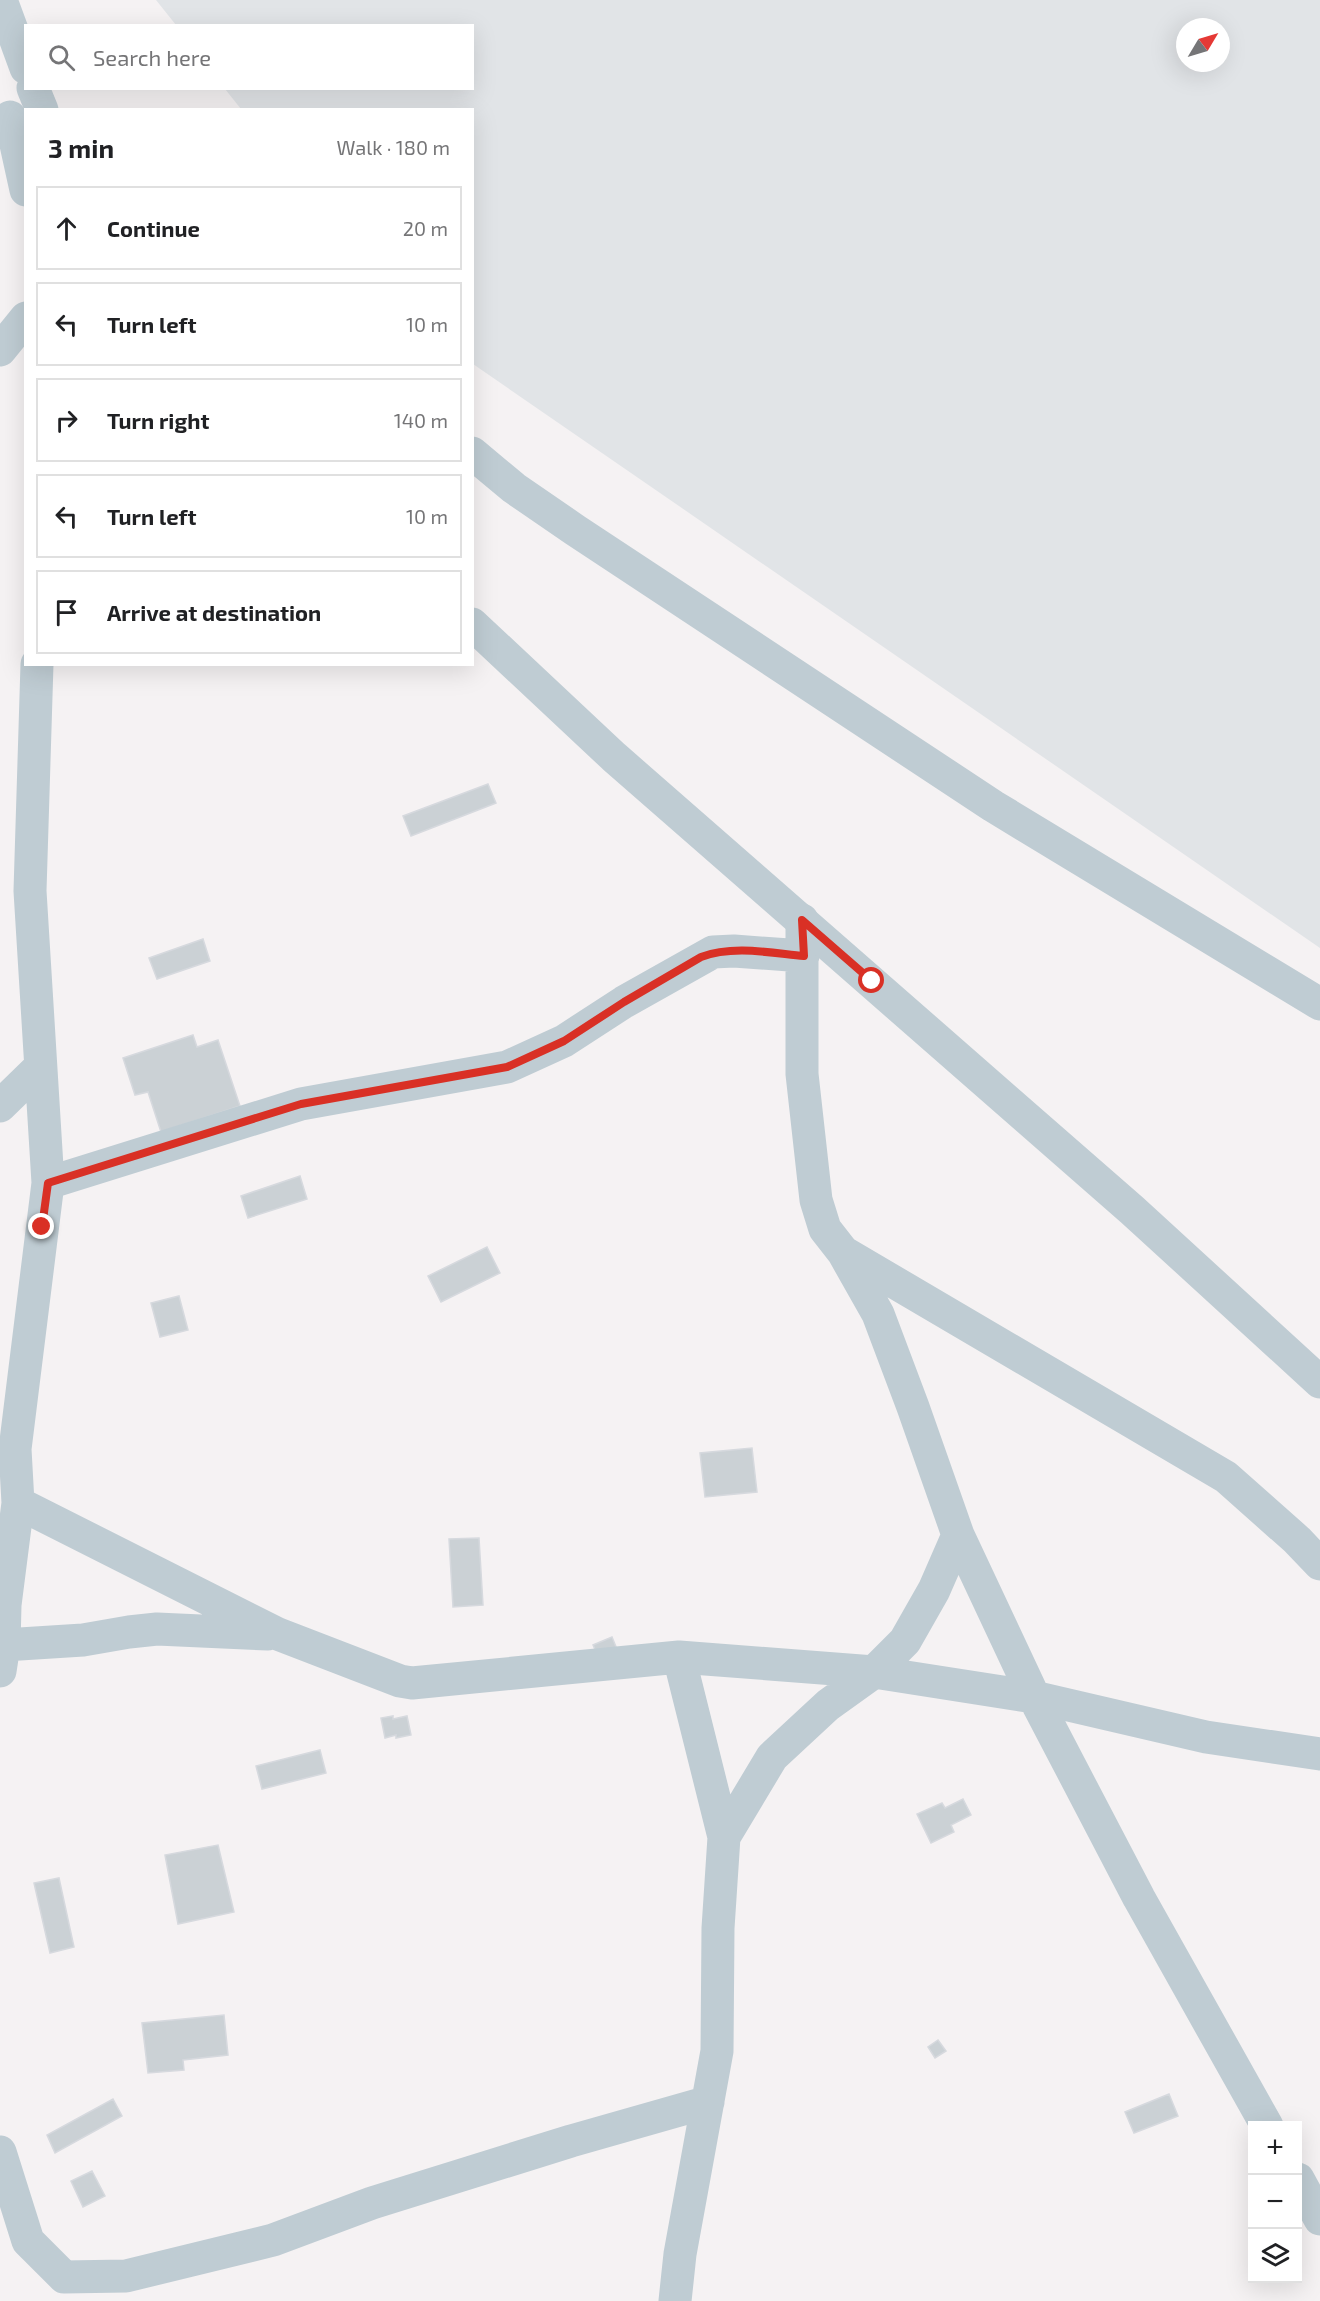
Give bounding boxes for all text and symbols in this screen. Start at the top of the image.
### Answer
north arrow [1176,18,1230,72]
search box [24,24,474,90]
icon: search [45,41,78,74]
text: Search here [93,44,211,70]
text: 3 min [48,132,114,163]
text: Walk · 180 m [337,135,450,159]
icon: ahead [50,212,83,245]
text: Continue [107,215,200,241]
text: 20 m [403,216,448,240]
icon: left [50,308,83,341]
text: Turn left [107,311,196,337]
text: 10 m [406,312,448,336]
icon: right [50,404,83,437]
text: Turn right [107,407,209,433]
text: 140 m [394,408,448,432]
icon: left [50,500,83,533]
text: Turn left [107,503,196,529]
text: 10 m [406,504,448,528]
icon: arrive [50,596,83,629]
text: Arrive at destination [107,599,321,625]
route start [858,967,884,993]
route end [28,1213,54,1239]
map controls [1248,2121,1302,2283]
button: + [1248,2121,1302,2175]
button: − [1248,2175,1302,2229]
button: layers [1248,2229,1302,2283]

